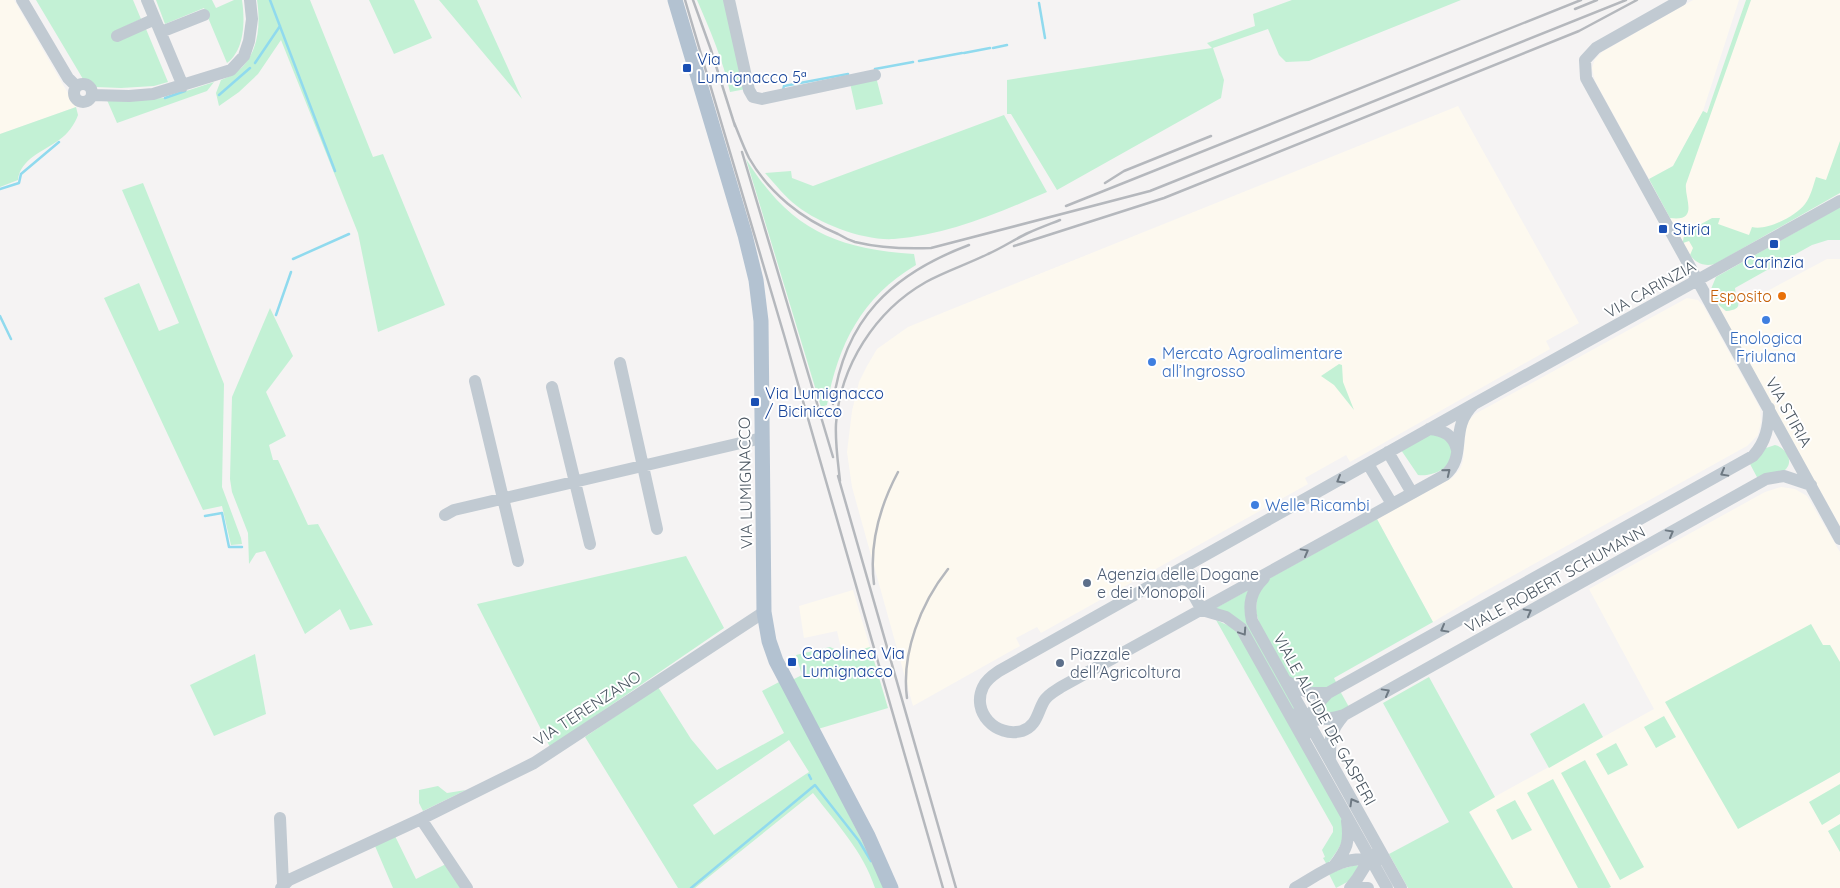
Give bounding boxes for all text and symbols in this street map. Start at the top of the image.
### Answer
place label: Via Lumignacco 5ª [697,49,807,87]
marker: Via Lumignacco 5ª [681,62,693,74]
place label: Stiria [1673,219,1710,239]
marker: Stiria [1657,223,1669,235]
marker: Carinzia [1768,238,1780,250]
place label: Carinzia [1744,252,1804,272]
street label: VIA CARINZIA [1601,256,1699,322]
place label: Esposito [1710,286,1772,306]
marker: Esposito [1776,290,1788,302]
marker: Enologica Friulana [1760,314,1772,326]
place label: Enologica Friulana [1730,328,1802,366]
place label: Mercato Agroalimentare all’Ingrosso [1162,343,1343,381]
marker: Mercato Agroalimentare all’Ingrosso [1146,356,1158,368]
street label: VIA STIRIA [1762,373,1816,451]
place label: Via Lumignacco / Bicinicco [765,383,884,421]
marker: Via Lumignacco / Bicinicco [749,396,761,408]
street label: VIA LUMIGNACCO [734,417,756,549]
one-way arrow [1720,467,1729,477]
one-way arrow [1441,469,1450,478]
one-way arrow [1336,473,1345,483]
place label: Welle Ricambi [1265,495,1370,515]
marker: Welle Ricambi [1249,499,1261,511]
street label: VIALE ROBERT SCHUMANN [1461,521,1649,637]
one-way arrow [1665,529,1674,539]
one-way arrow [1300,548,1309,558]
place label: Agenzia delle Dogane e dei Monopoli [1097,564,1259,602]
marker: Agenzia delle Dogane e dei Monopoli [1081,577,1093,589]
one-way arrow [1523,609,1532,619]
one-way arrow [1441,622,1450,632]
one-way arrow [1237,627,1246,636]
street label: VIALE ALCIDE DE GASPERI [1269,629,1381,809]
place label: Capolinea Via Lumignacco [802,643,905,681]
place label: Piazzale dell'Agricoltura [1070,644,1181,682]
marker: Capolinea Via Lumignacco [786,656,798,668]
marker: Piazzale dell'Agricoltura [1054,657,1066,669]
street label: VIA TERENZANO [529,666,645,750]
one-way arrow [1381,688,1390,698]
one-way arrow [1349,798,1359,807]

